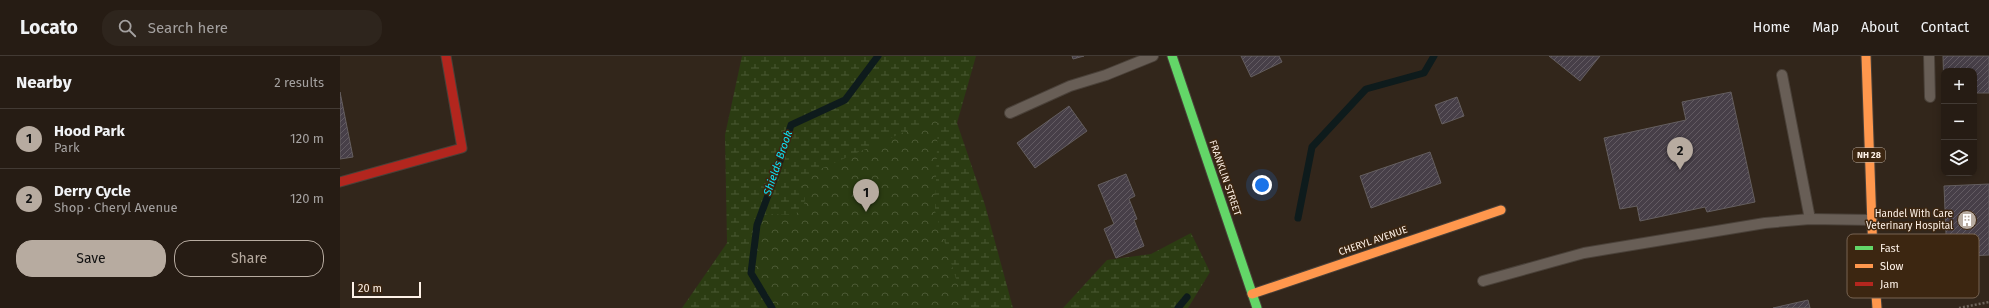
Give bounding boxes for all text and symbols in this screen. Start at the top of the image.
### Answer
search box [102,10,382,46]
text: Locato [20,16,78,39]
icon: search [116,17,138,39]
text: Search here [148,19,228,37]
text: Home [1753,19,1790,36]
text: Map [1812,19,1839,36]
text: About [1861,19,1899,36]
text: Contact [1921,19,1969,36]
map controls [1941,68,1977,176]
button: + [1941,68,1977,104]
text: Nearby [16,72,71,93]
text: 2 results [274,75,324,90]
button: − [1941,104,1977,140]
text: Hood Park [54,122,125,140]
water label: Shields Brook [760,129,795,198]
text: 1 [26,131,32,146]
text: 120 m [290,131,324,146]
pin: 2 [1667,137,1693,170]
street label: FRANKLIN STREET [1206,139,1244,218]
text: Park [54,140,80,155]
button: layers [1941,140,1977,176]
road number: NH 28 [1853,148,1885,162]
your location [1252,175,1272,195]
pin: 1 [853,179,879,212]
text: Derry Cycle [54,182,131,200]
text: 2 [26,191,32,206]
text: 120 m [290,191,324,206]
text: Shop · Cheryl Avenue [54,200,178,215]
place label: Handel With Care Veterinary Hospital [1866,208,1953,232]
building icon: Handel With Care Veterinary Hospital [1956,209,1978,231]
street label: CHERYL AVENUE [1337,224,1409,258]
legend [1847,234,1979,298]
button: Save [16,240,166,277]
button: Share [174,240,324,277]
text: Fast [1880,242,1900,255]
text: Slow [1880,260,1904,273]
text: Jam [1880,278,1899,291]
scale bar [352,280,421,299]
text: 20 m [358,282,382,295]

